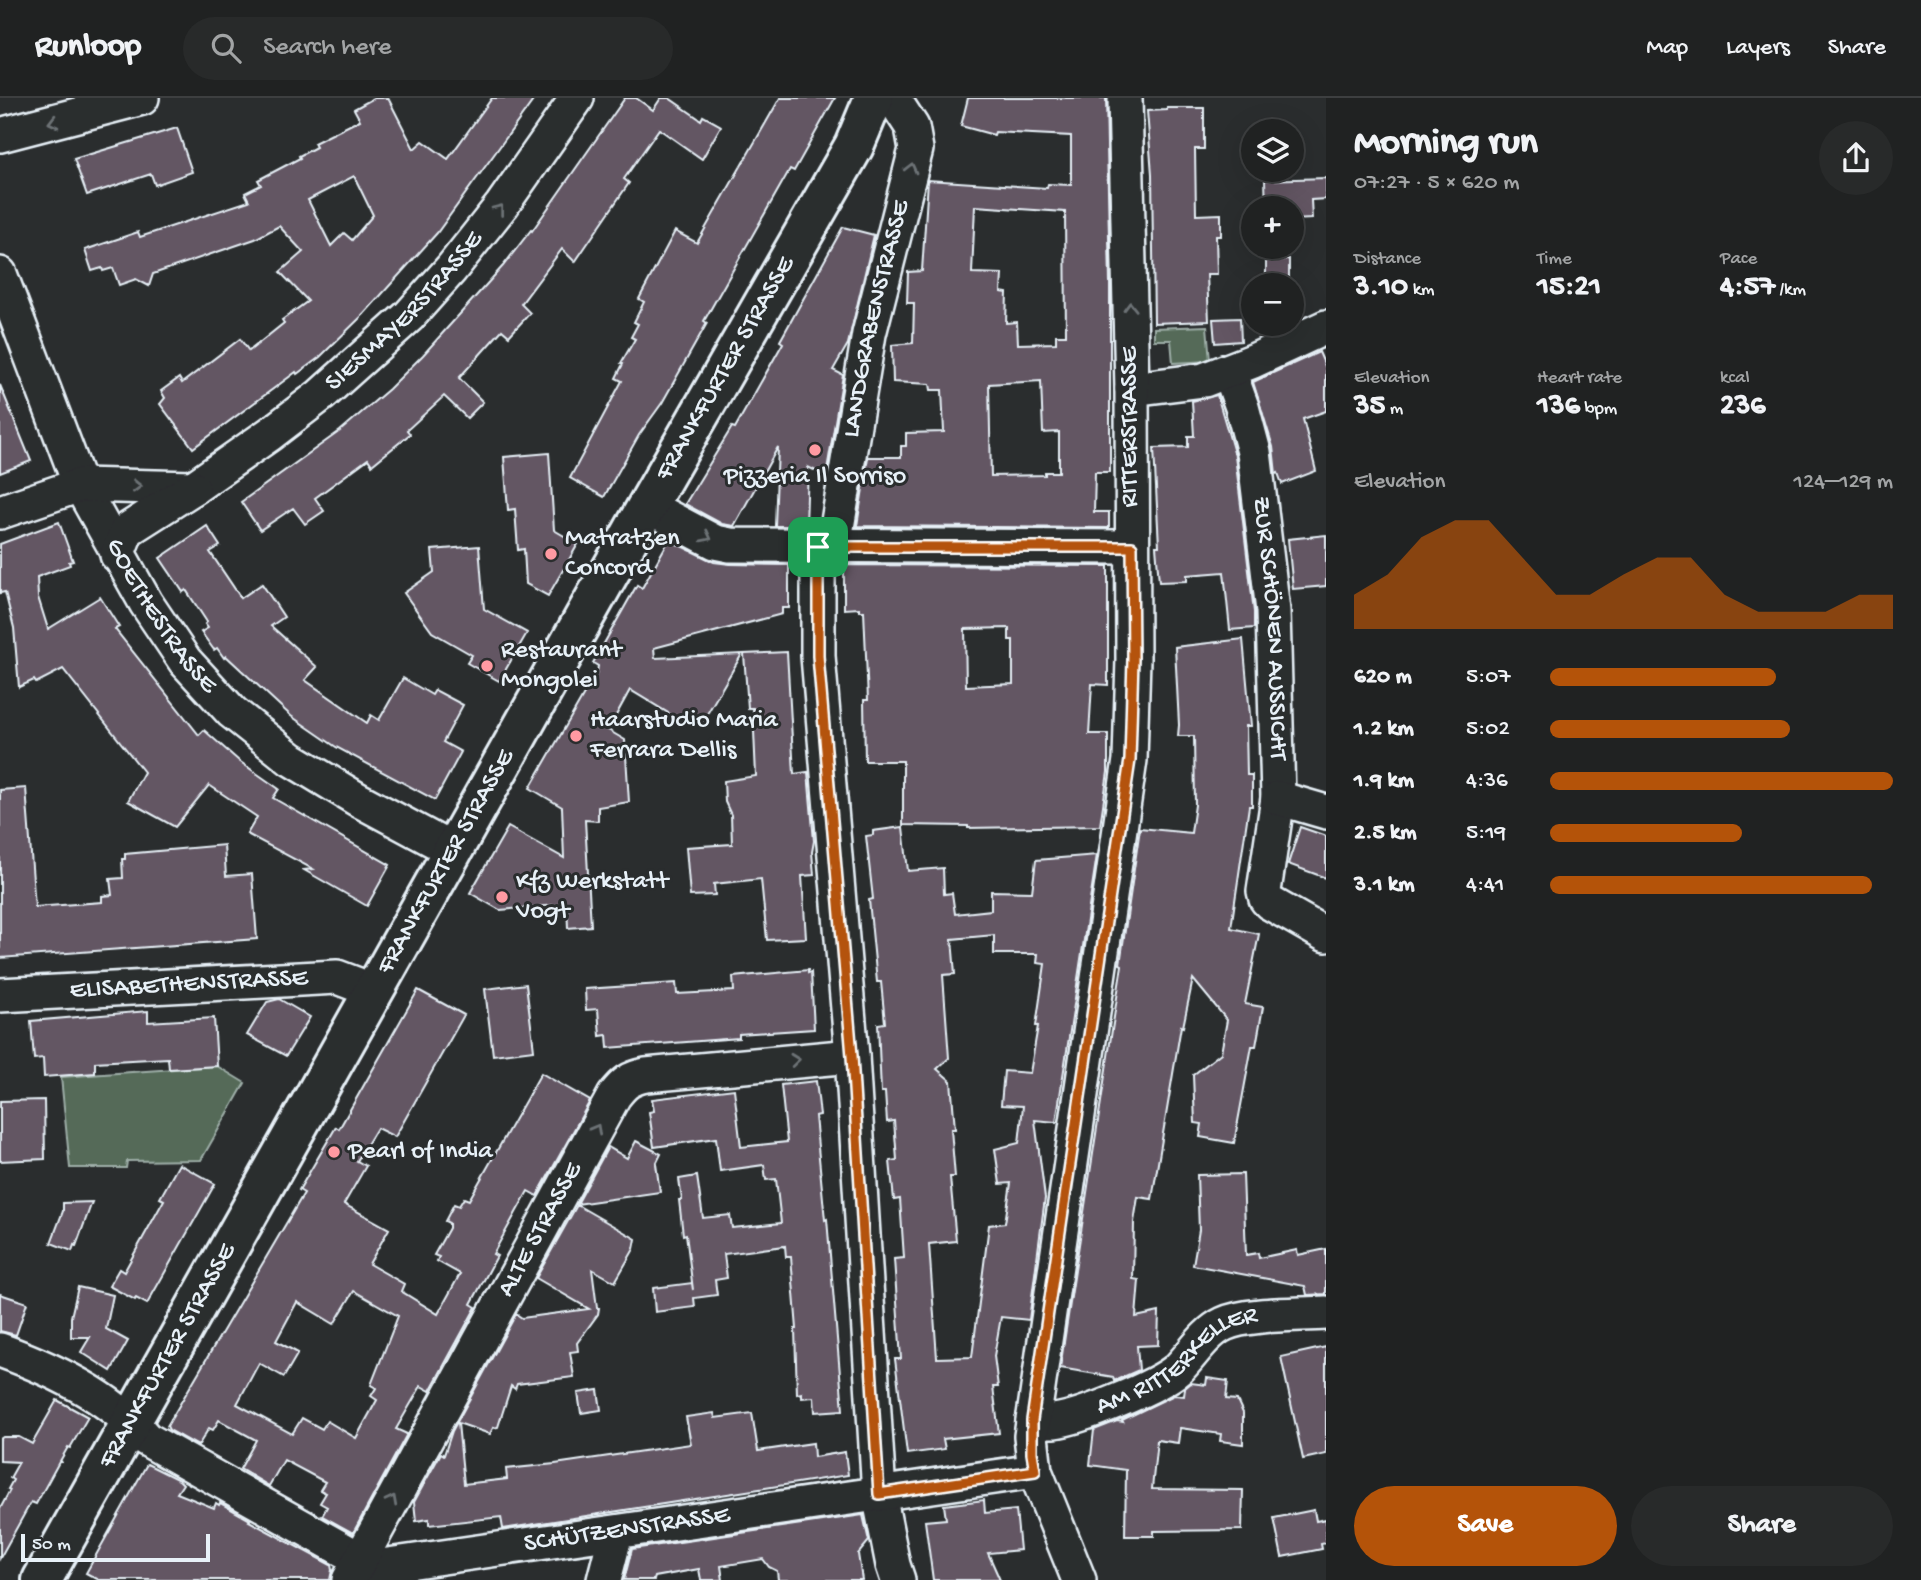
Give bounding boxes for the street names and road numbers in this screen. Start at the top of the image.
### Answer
street label: LANDGRABENSTRASSE [837,196,918,440]
street label: SIESMAYERSTRASSE [319,225,491,399]
street label: FRANKFURTER STRASSE [649,251,803,487]
street label: RITTERSTRASSE [1116,346,1147,508]
street label: ZUR SCHÖNEN AUSSICHT [1244,495,1293,762]
street label: GOETHESTRASSE [98,533,224,701]
street label: FRANKFURTER STRASSE [370,744,522,981]
street label: ELISABETHENSTRASSE [69,963,309,1007]
street label: ALTE STRASSE [491,1157,590,1303]
street label: FRANKFURTER STRASSE [92,1238,244,1475]
street label: AM RITTERKELLER [1092,1301,1261,1423]
street label: SCHÜTZENSTRASSE [522,1500,733,1561]

